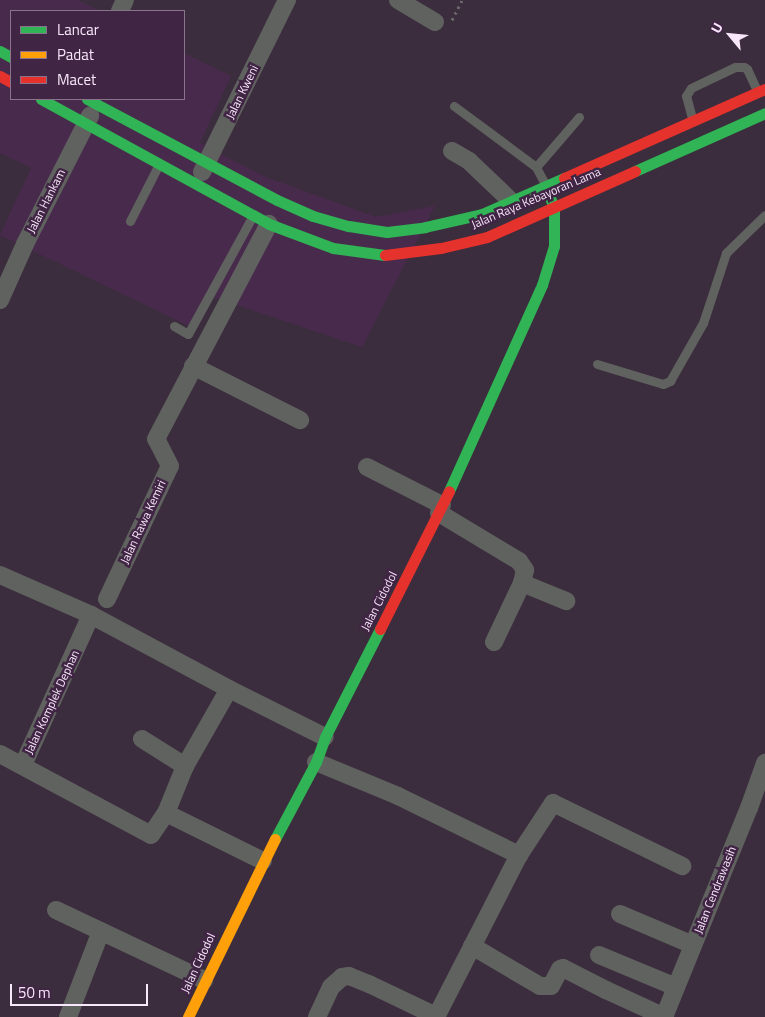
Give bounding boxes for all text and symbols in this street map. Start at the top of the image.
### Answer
legend [10,10,185,100]
north arrow [705,10,755,60]
text: Lancar [57,18,99,41]
text: U [705,19,728,37]
text: Padat [57,43,94,66]
street label: Jalan Kweni [223,63,261,121]
text: Macet [57,68,96,91]
street label: Jalan Raya Kebayoran Lama [469,164,603,232]
street label: Jalan Hankam [24,167,68,235]
street label: Jalan Rawa Kemiri [117,478,169,566]
street label: Jalan Cidodol [358,569,400,633]
street label: Jalan Komplek Dephan [22,648,82,756]
street label: Jalan Cendrawasih [691,844,739,936]
street label: Jalan Cidodol [178,931,218,995]
scale bar [12,974,150,1006]
text: 50 m [18,981,51,1004]

